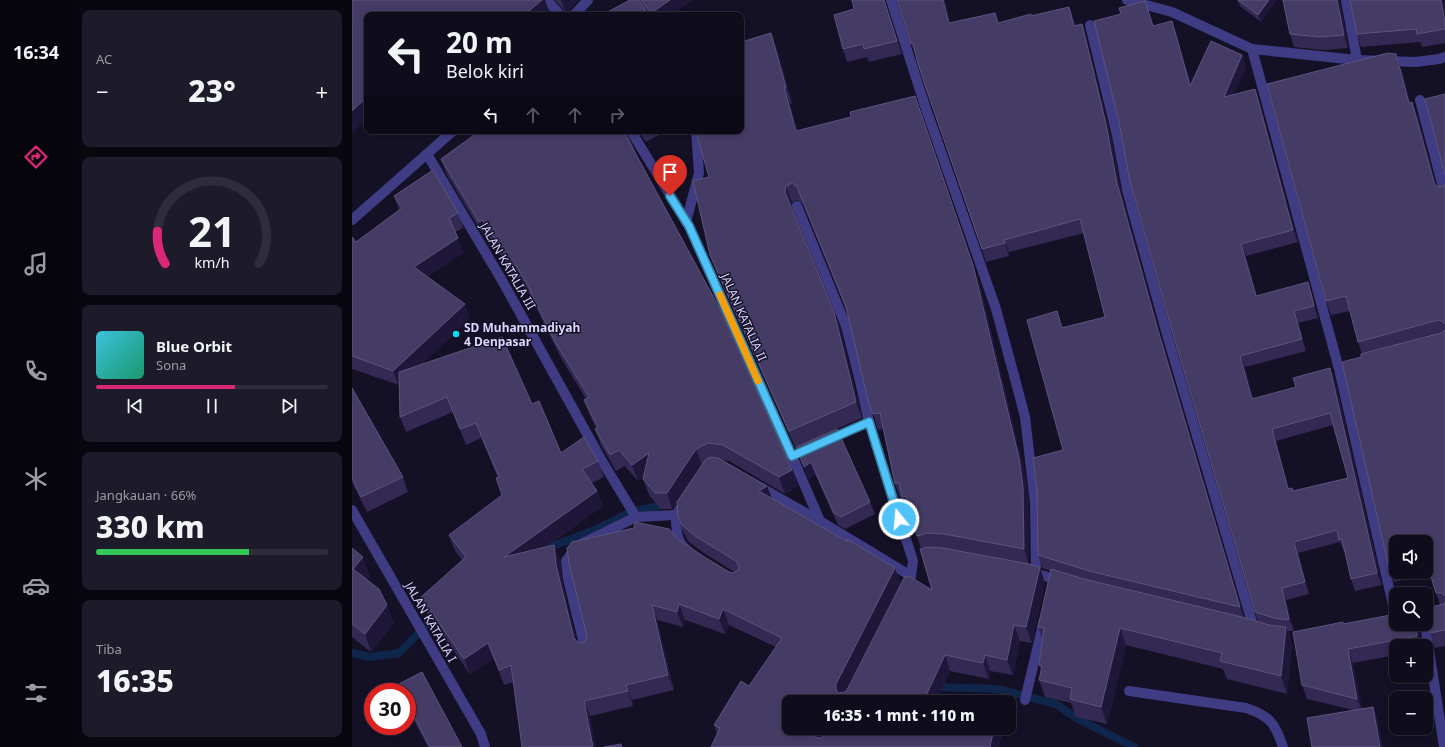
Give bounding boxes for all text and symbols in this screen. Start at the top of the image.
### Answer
text: 20 m [446,23,513,61]
icon: left [380,28,432,80]
text: 16:34 [13,40,59,64]
text: AC [96,50,112,68]
text: Belok kiri [446,59,524,83]
text: 23° [188,70,236,111]
text: − [96,76,109,106]
text: + [315,76,328,106]
icon: left [480,104,502,126]
icon: ahead [522,104,544,126]
icon: ahead [564,104,586,126]
icon: right [606,104,628,126]
icon: directions [22,143,50,171]
pin [653,155,687,196]
icon: arrive [659,161,681,183]
text: 21 [188,203,236,259]
street label: JALAN KATALIA III [476,218,540,313]
icon: music [22,250,50,278]
text: km/h [194,253,230,272]
street label: JALAN KATALIA II [717,270,771,363]
place label: SD Muhammadiyah 4 Denpasar [464,319,580,350]
marker: SD Muhammadiyah 4 Denpasar [451,329,461,339]
text: Blue Orbit [156,336,232,356]
text: Sona [156,356,186,374]
icon: phone [22,357,50,385]
icon: previous [124,395,146,417]
icon: pause [201,395,223,417]
icon: next [278,395,300,417]
icon: climate [22,465,50,493]
text: Jangkauan · 66% [96,486,196,504]
position arrow [878,498,920,540]
text: 330 km [96,506,205,547]
map controls [1389,535,1433,735]
button: sound [1389,535,1433,579]
icon: car [22,572,50,600]
street label: JALAN KATALIA I [401,578,461,665]
button: search [1389,587,1433,631]
button: + [1389,639,1433,683]
text: Tiba [96,640,122,658]
text: 16:35 [96,660,174,701]
icon: filters [22,679,50,707]
speed limit sign: 30 [364,683,416,735]
button: − [1389,691,1433,735]
text: 16:35 · 1 mnt · 110 m [823,705,975,725]

